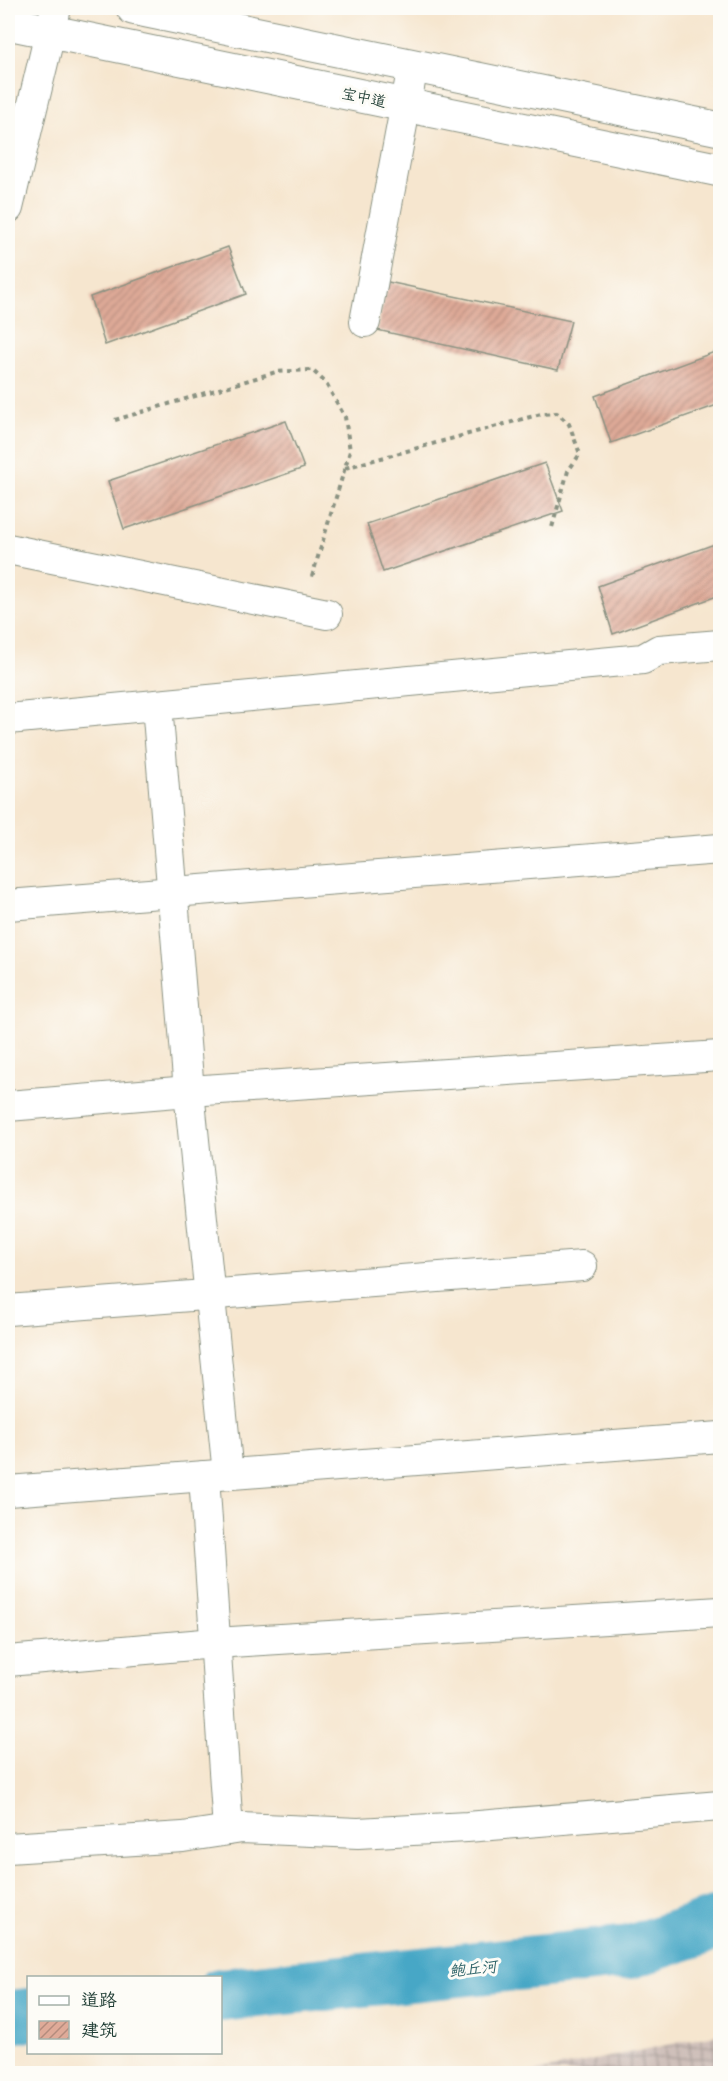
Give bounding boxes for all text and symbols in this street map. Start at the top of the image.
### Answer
street label: 宝中道 [340,83,388,111]
water label: 鲍丘河 [448,1955,501,1980]
legend [27,1976,222,2054]
text: 道路 [81,1988,117,2011]
text: 建筑 [81,2018,117,2041]

